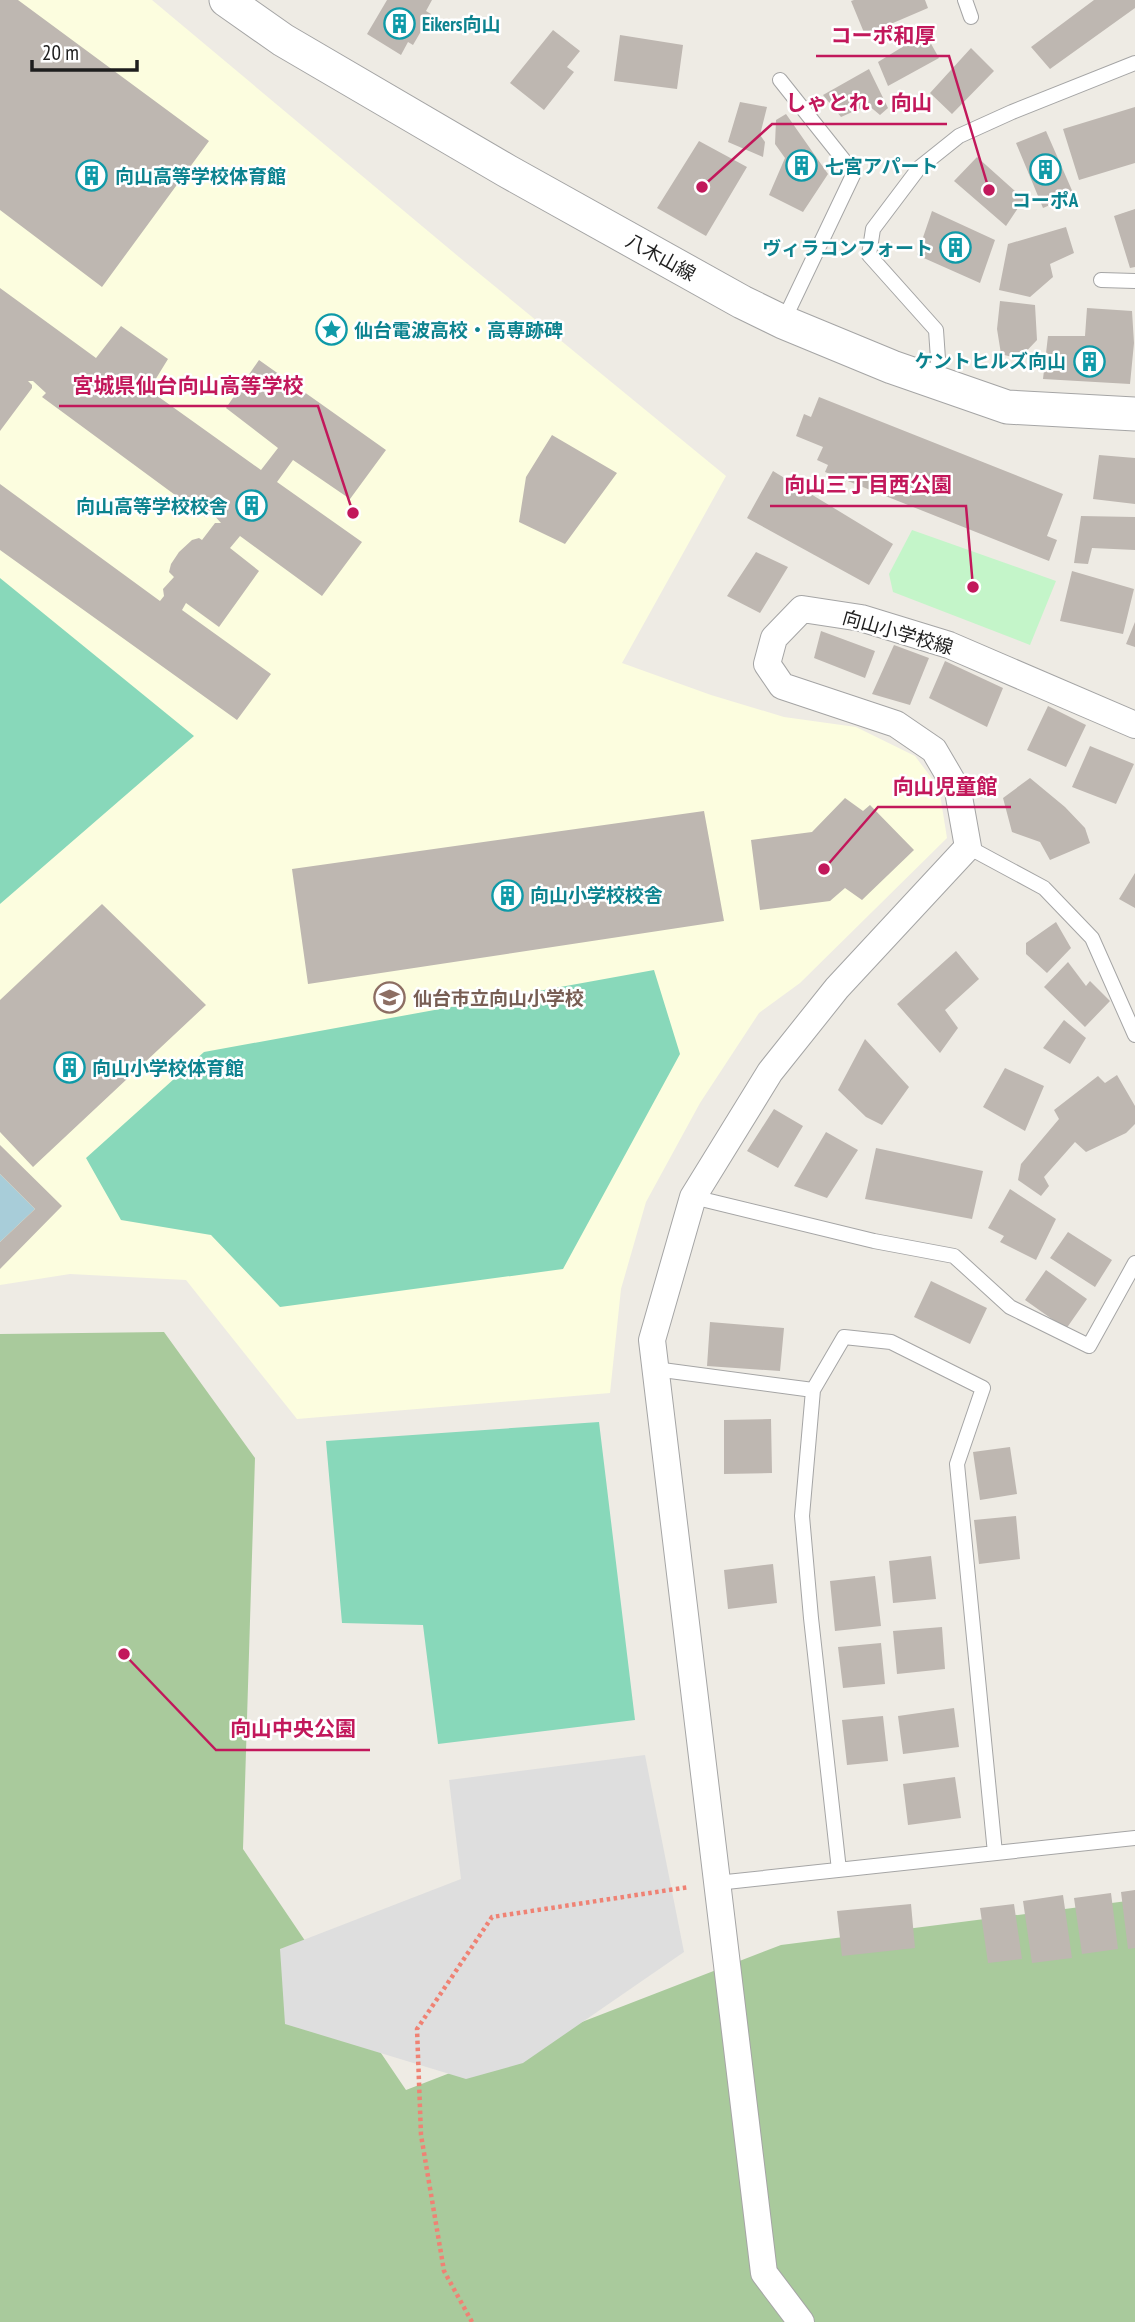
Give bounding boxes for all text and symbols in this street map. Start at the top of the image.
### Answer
building icon: Eikers向山 [382,7,416,41]
place label: Eikers向山 [422,12,500,36]
callout: コーポ和厚 [816,14,949,56]
text: コーポ和厚 [831,22,936,49]
scale bar [32,28,136,72]
text: 20 m [42,39,79,66]
callout: しゃとれ・向山 [772,82,947,124]
text: しゃとれ・向山 [786,89,933,116]
building icon: 七宮アパート [785,149,819,183]
building icon: コーポA [1028,152,1062,186]
place label: 七宮アパート [825,154,939,178]
building icon: 向山高等学校体育館 [75,159,109,193]
place label: 向山高等学校体育館 [115,164,286,188]
place label: コーポA [1012,188,1079,212]
street label: 八木山線 [622,228,700,286]
building icon: ヴィラコンフォート [939,231,973,265]
place label: ヴィラコンフォート [763,236,933,260]
place icon: 仙台電波高校・高専跡碑 [314,313,348,347]
place label: 仙台電波高校・高専跡碑 [354,318,563,342]
building icon: ケントヒルズ向山 [1072,344,1106,378]
place label: ケントヒルズ向山 [915,349,1066,373]
callout: 宮城県仙台向山高等学校 [59,364,318,406]
text: 宮城県仙台向山高等学校 [73,372,304,399]
callout: 向山三丁目西公園 [770,464,966,506]
text: 向山三丁目西公園 [784,471,952,498]
building icon: 向山高等学校校舎 [234,489,268,523]
place label: 向山高等学校校舎 [76,494,228,518]
street label: 向山小学校線 [840,605,956,659]
callout: 向山児童館 [878,765,1011,807]
text: 向山児童館 [893,773,998,800]
building icon: 向山小学校校舎 [490,878,524,912]
place label: 向山小学校校舎 [530,883,663,907]
school or university icon: 仙台市立向山小学校 [373,981,407,1015]
place label: 仙台市立向山小学校 [413,986,584,1010]
building icon: 向山小学校体育館 [52,1051,86,1085]
place label: 向山小学校体育館 [92,1056,244,1080]
callout: 向山中央公園 [216,1708,370,1750]
text: 向山中央公園 [230,1715,356,1742]

